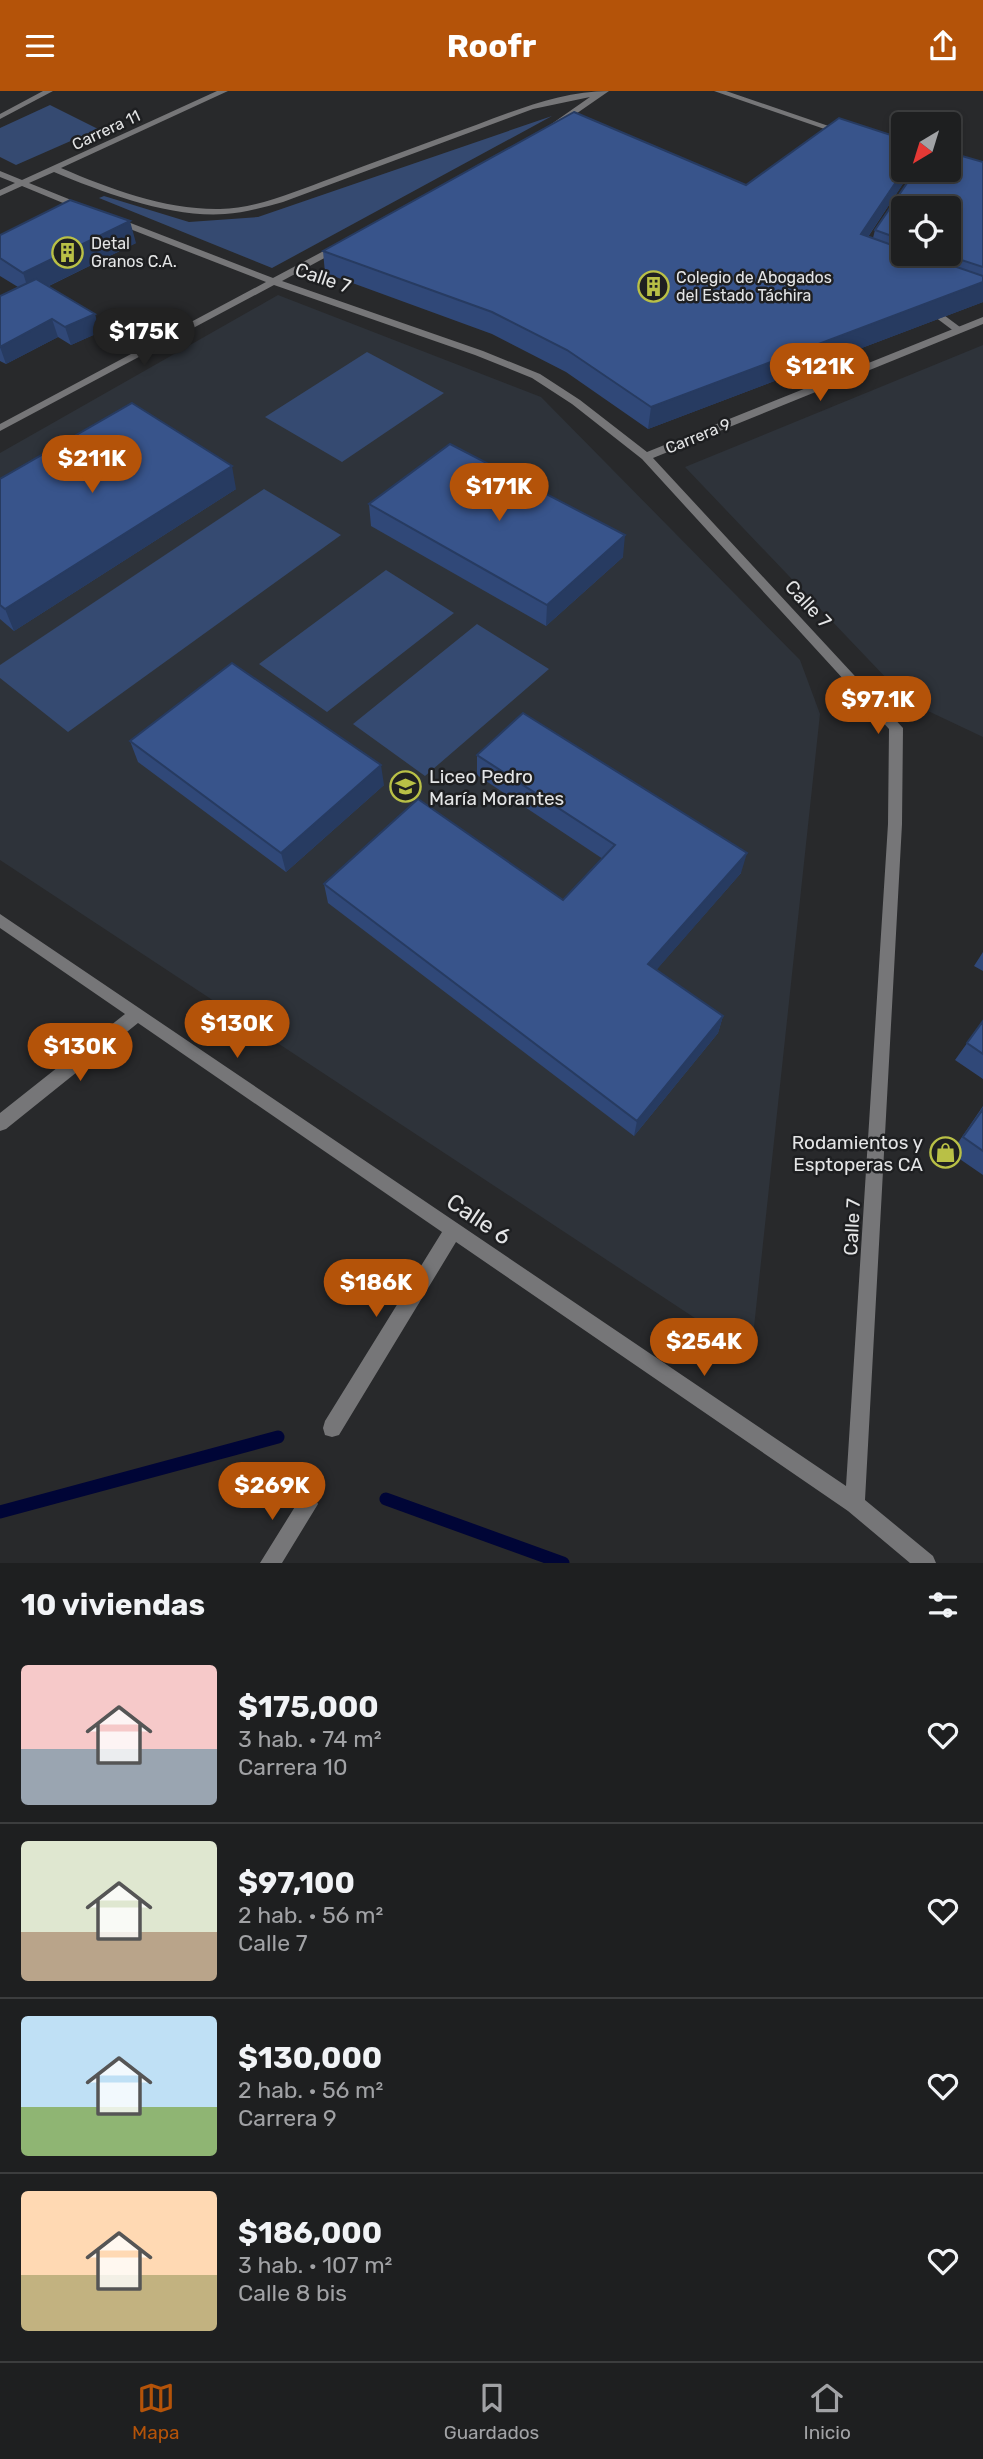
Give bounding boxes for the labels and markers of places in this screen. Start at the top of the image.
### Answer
place label: Detal Granos C.A. [91,234,177,271]
building icon: Detal Granos C.A. [51,235,85,269]
place label: Colegio de Abogados del Estado Táchira [676,268,832,305]
building icon: Colegio de Abogados del Estado Táchira [636,269,670,303]
pin: $175K [95,309,193,368]
pin: $121K [771,343,869,403]
pin: $211K [43,435,141,495]
pin: $171K [450,463,548,523]
pin: $97.1K [821,677,935,736]
place label: Liceo Pedro María Morantes [429,765,564,810]
school or university icon: Liceo Pedro María Morantes [389,770,423,804]
pin: $130K [188,1000,286,1060]
pin: $130K [31,1023,129,1083]
place label: Rodamientos y Esptoperas CA [792,1131,923,1176]
shop icon: Rodamientos y Esptoperas CA [929,1136,963,1170]
pin: $186K [327,1259,425,1319]
pin: $254K [655,1319,753,1378]
pin: $269K [223,1463,321,1522]

